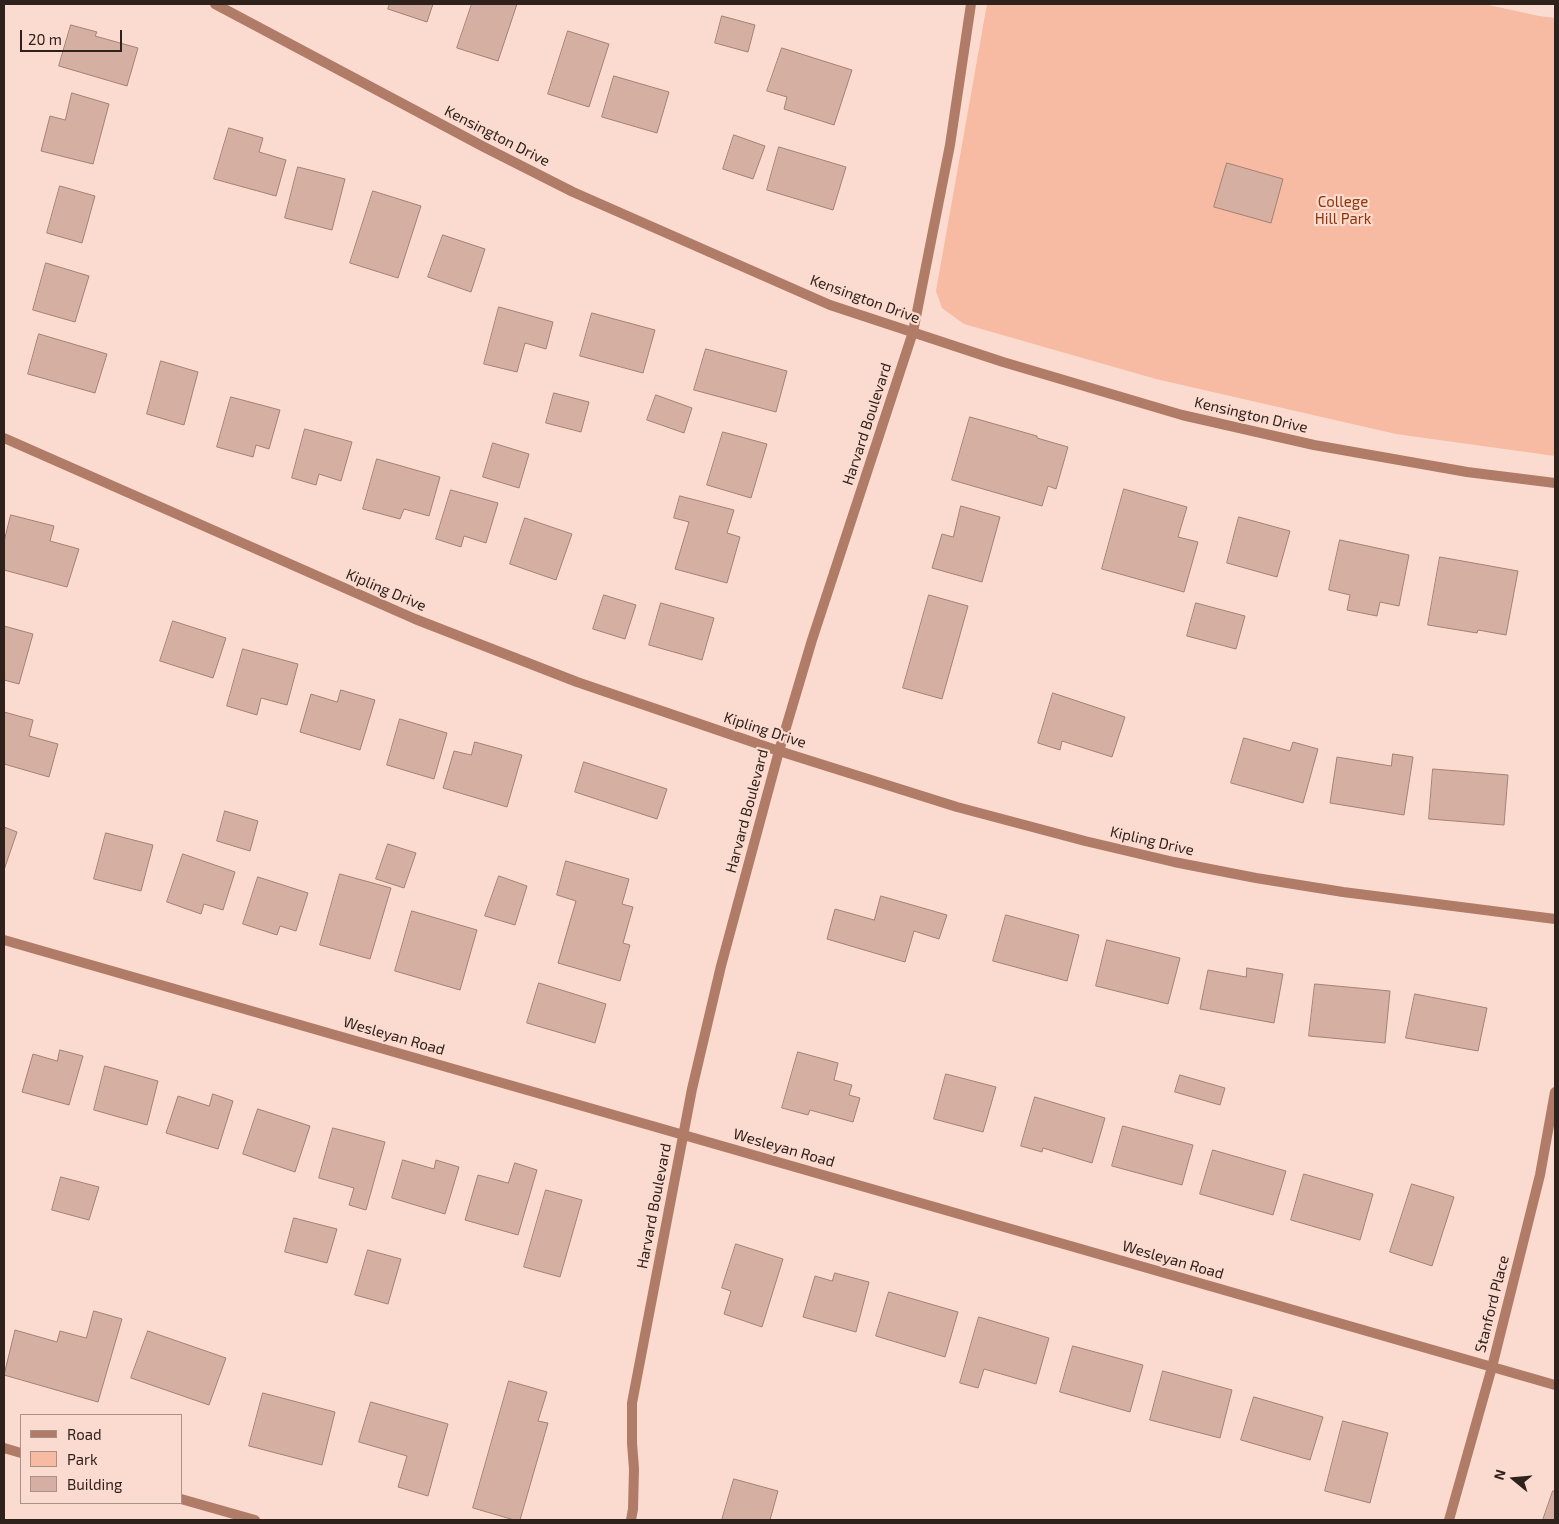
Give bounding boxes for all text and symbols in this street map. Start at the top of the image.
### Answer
scale bar [22,20,125,52]
text: 20 m [28,30,62,48]
street label: Kensington Drive [441,102,553,170]
park label: College Hill Park [1315,193,1371,228]
street label: Kensington Drive [808,271,922,327]
street label: Harvard Boulevard [839,361,895,487]
street label: Kensington Drive [1193,393,1309,437]
street label: Kipling Drive [343,565,429,615]
street label: Kipling Drive [722,708,808,752]
street label: Harvard Boulevard [722,747,772,875]
street label: Kipling Drive [1108,823,1196,859]
street label: Wesleyan Road [341,1013,447,1059]
street label: Wesleyan Road [731,1125,837,1171]
street label: Harvard Boulevard [633,1142,675,1270]
street label: Wesleyan Road [1120,1237,1226,1283]
street label: Stanford Place [1471,1253,1513,1355]
legend [20,1414,182,1504]
text: Road [67,1425,102,1443]
text: Park [67,1450,98,1468]
north arrow [1489,1454,1539,1504]
text: N [1490,1467,1509,1482]
text: Building [67,1475,122,1493]

